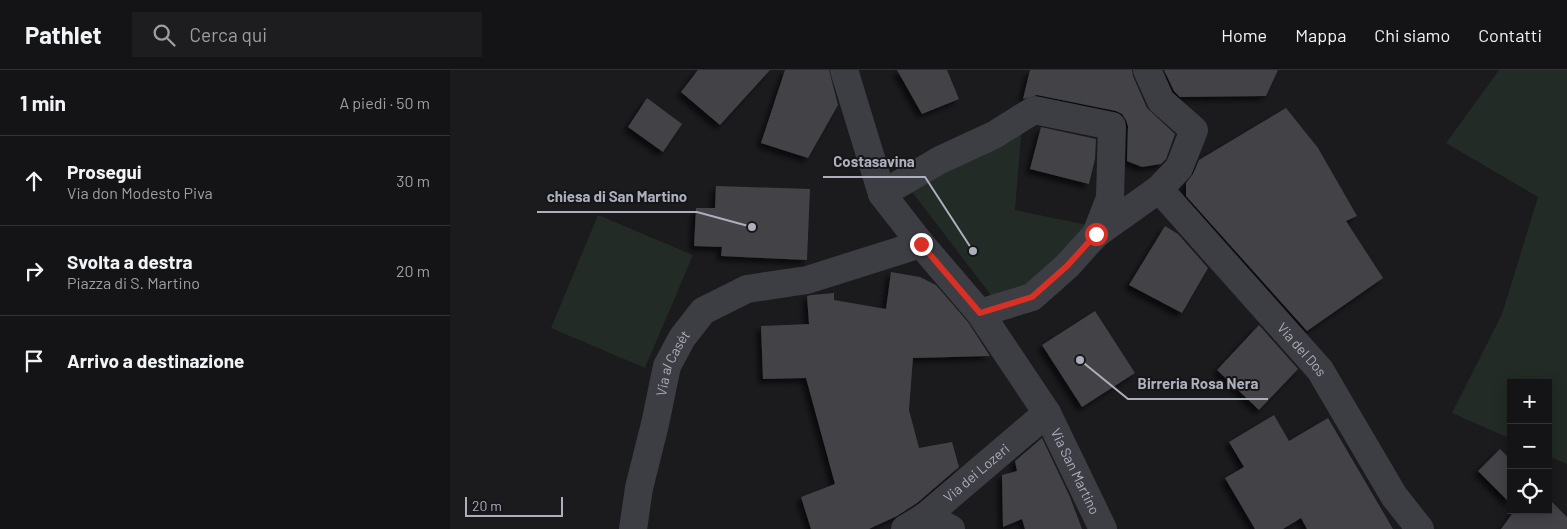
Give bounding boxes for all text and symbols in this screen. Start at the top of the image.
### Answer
search box [132,12,482,57]
text: Pathlet [25,20,102,49]
icon: search [150,21,178,49]
text: Cerca qui [190,23,267,46]
text: Home [1221,24,1267,46]
text: Mappa [1295,24,1346,46]
text: Chi siamo [1374,24,1450,46]
text: Contatti [1478,24,1542,46]
text: 1 min [20,90,66,115]
text: A piedi · 50 m [339,93,430,112]
callout: Costasavina [823,147,925,177]
text: Costasavina [833,152,915,170]
text: Prosegui [67,160,142,183]
icon: ahead [20,167,48,195]
text: 30 m [396,171,430,190]
callout: chiesa di San Martino [537,182,697,212]
text: Via don Modesto Piva [67,183,213,202]
text: chiesa di San Martino [547,187,687,205]
route start [1085,223,1108,246]
route end [910,233,933,256]
text: Svolta a destra [67,250,193,273]
icon: right [20,257,48,285]
text: 20 m [396,261,430,280]
text: Piazza di S. Martino [67,273,200,292]
street label: Via del Dos [1274,319,1331,379]
street label: Via al Casét [652,327,693,398]
icon: arrive [20,347,48,375]
text: Arrivo a destinazione [67,349,245,372]
callout: Birreria Rosa Nera [1128,369,1268,399]
text: Birreria Rosa Nera [1138,374,1258,392]
map controls [1507,379,1552,514]
button: + [1507,379,1552,424]
button: − [1507,424,1552,469]
street label: Via San Martino [1048,425,1104,517]
street label: Via dei Lozeri [940,440,1013,505]
button: locate [1507,469,1552,514]
scale bar [465,494,562,517]
text: 20 m [472,497,502,514]

